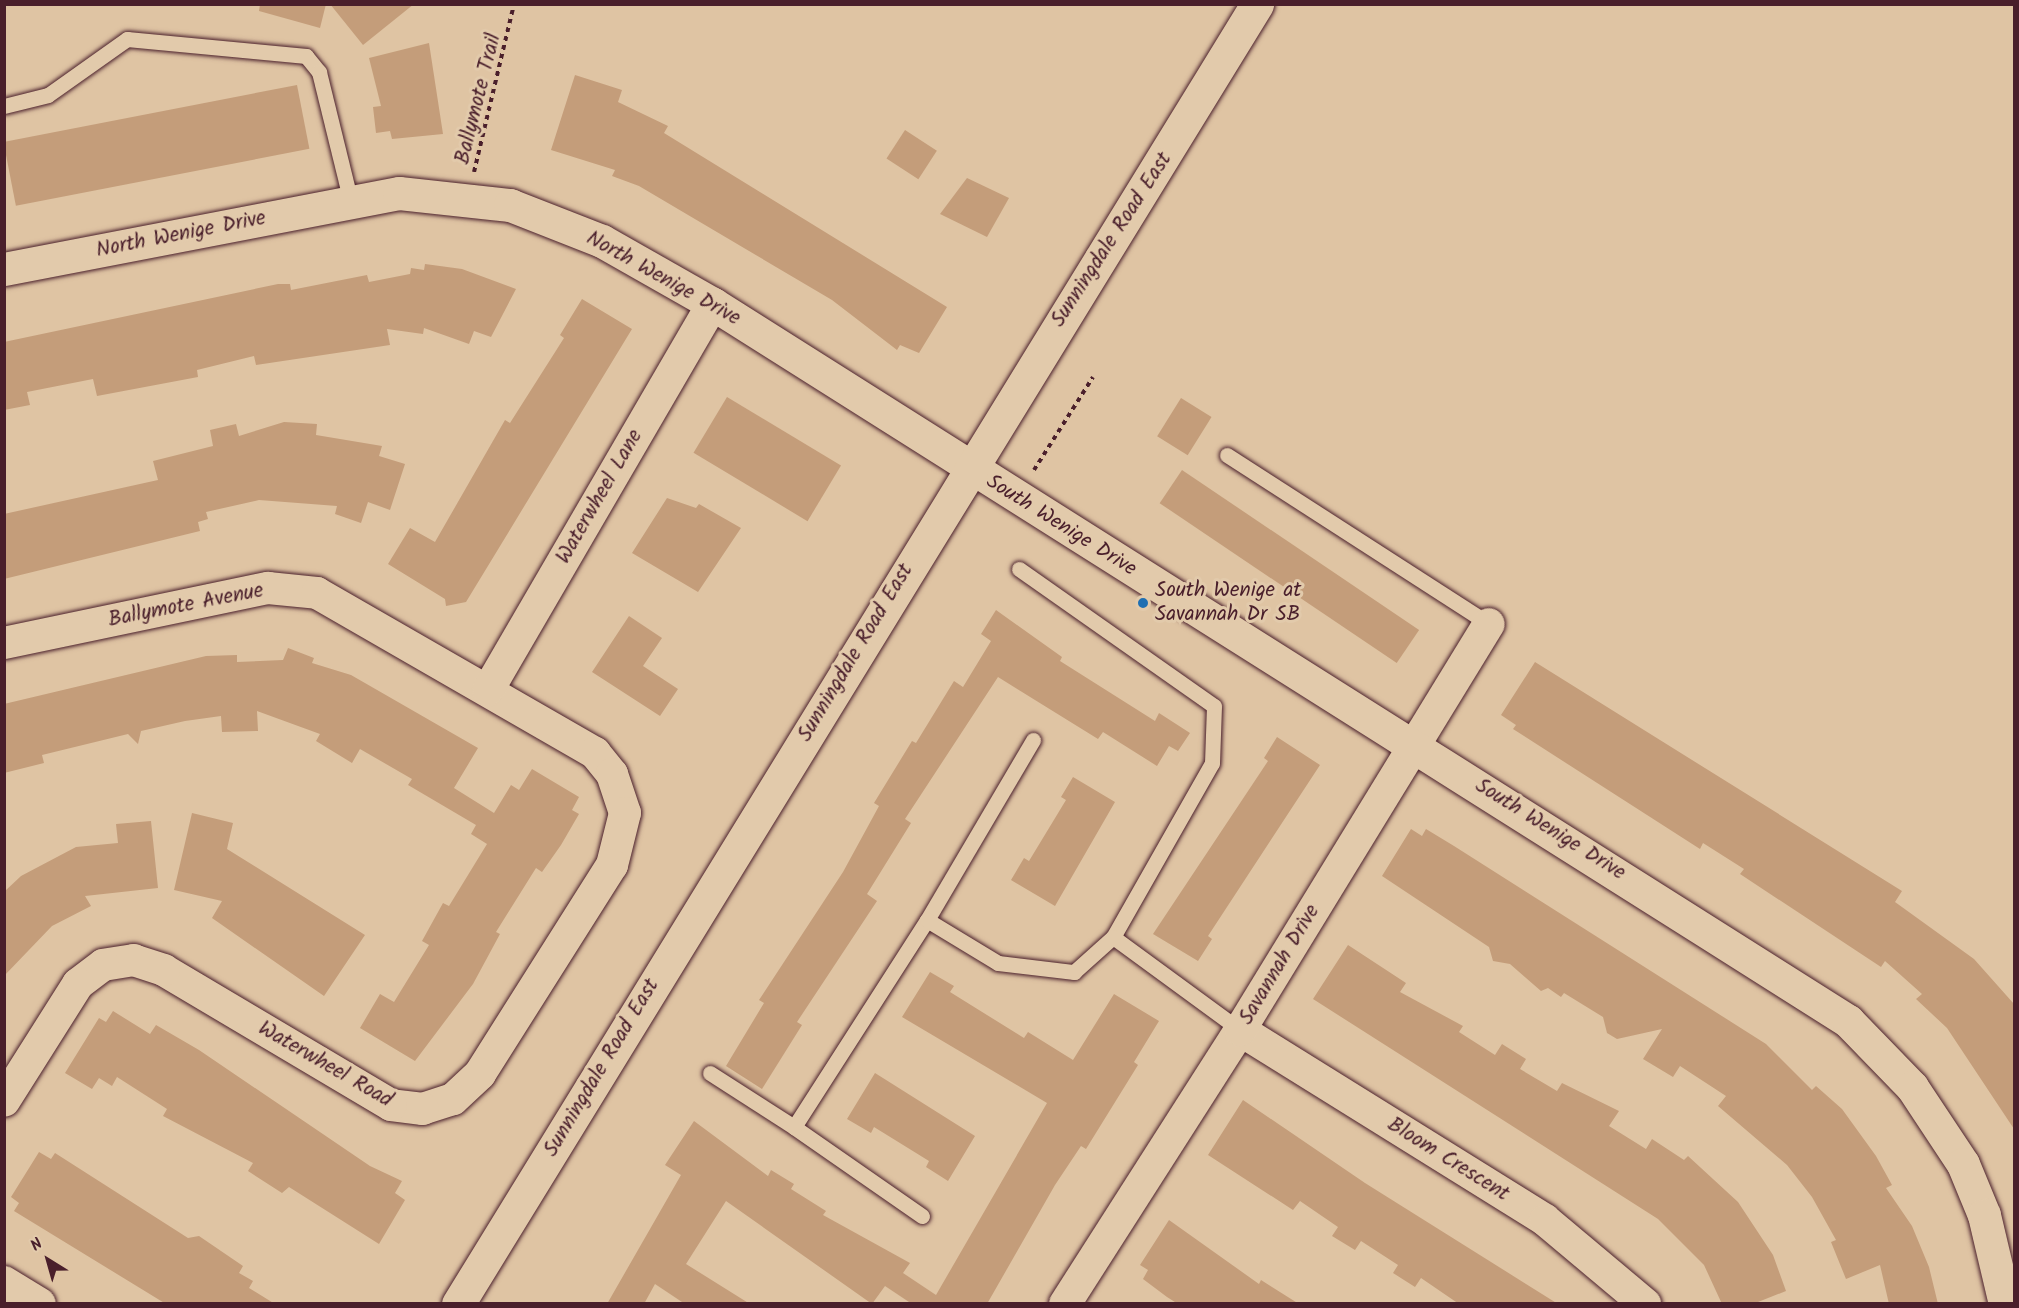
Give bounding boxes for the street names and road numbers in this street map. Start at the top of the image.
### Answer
street label: Ballymote Trail [451,31,507,167]
street label: Sunningdale Road East [1046,148,1178,332]
street label: North Wenige Drive [94,206,268,264]
street label: North Wenige Drive [582,226,744,332]
street label: Waterwheel Lane [551,425,649,569]
street label: South Wenige Drive [981,470,1141,582]
street label: Sunningdale Road East [793,560,919,746]
street label: Ballymote Avenue [106,579,266,633]
street label: South Wenige Drive [1470,774,1630,886]
street label: Savannah Drive [1234,900,1326,1030]
street label: Sunningdale Road East [539,975,665,1161]
street label: Waterwheel Road [253,1016,397,1114]
street label: Bloom Crescent [1382,1113,1514,1207]

